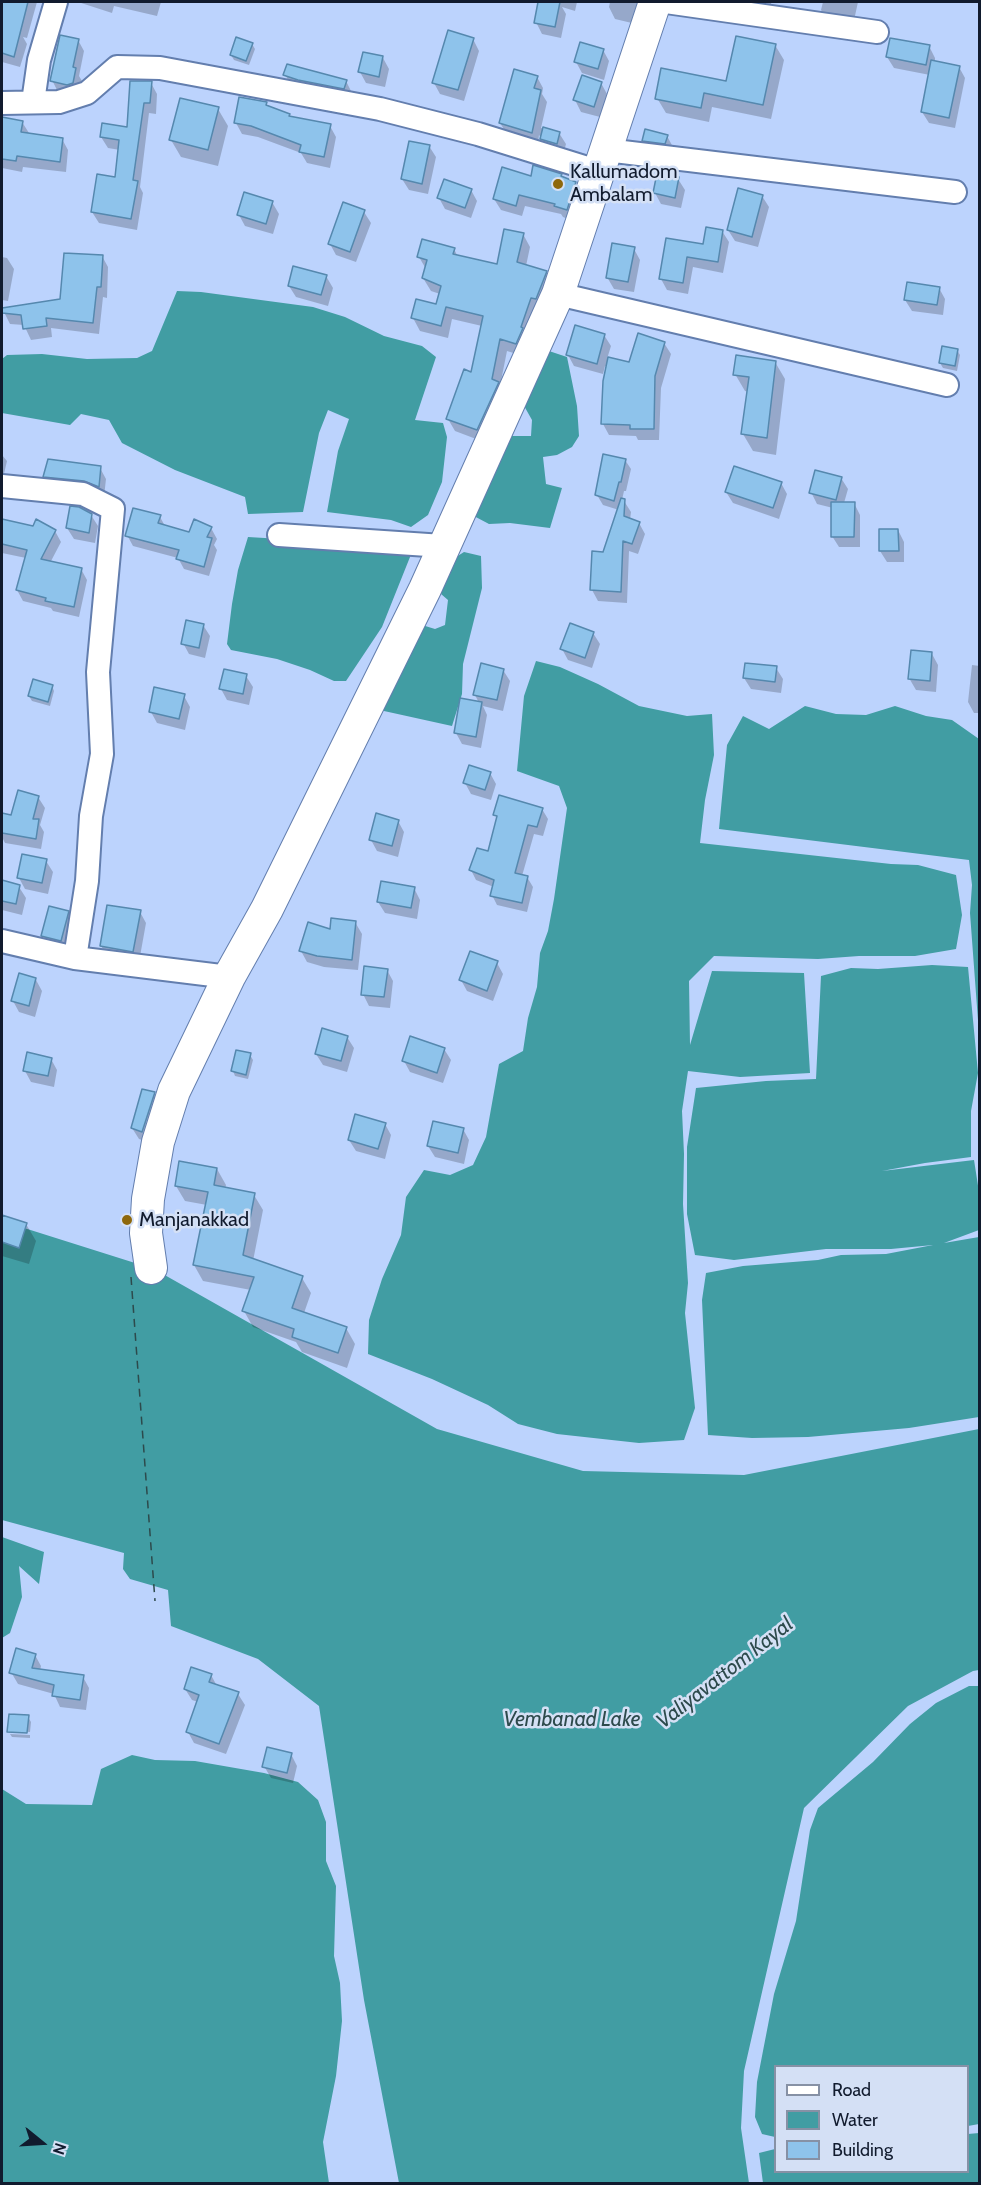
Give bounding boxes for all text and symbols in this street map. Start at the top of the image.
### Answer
place label: Kallumadom Ambalam [570,160,678,207]
marker: Kallumadom Ambalam [551,177,565,191]
place label: Manjanakkad [139,1208,249,1232]
marker: Manjanakkad [120,1213,134,1227]
water label: Valiyavattom Kayal [652,1612,798,1734]
water label: Vembanad Lake [504,1707,640,1733]
legend [774,2065,969,2173]
text: Road [832,2079,871,2101]
text: Water [832,2109,878,2131]
north arrow [12,2113,72,2173]
text: Building [832,2139,893,2161]
text: N [49,2140,70,2157]

